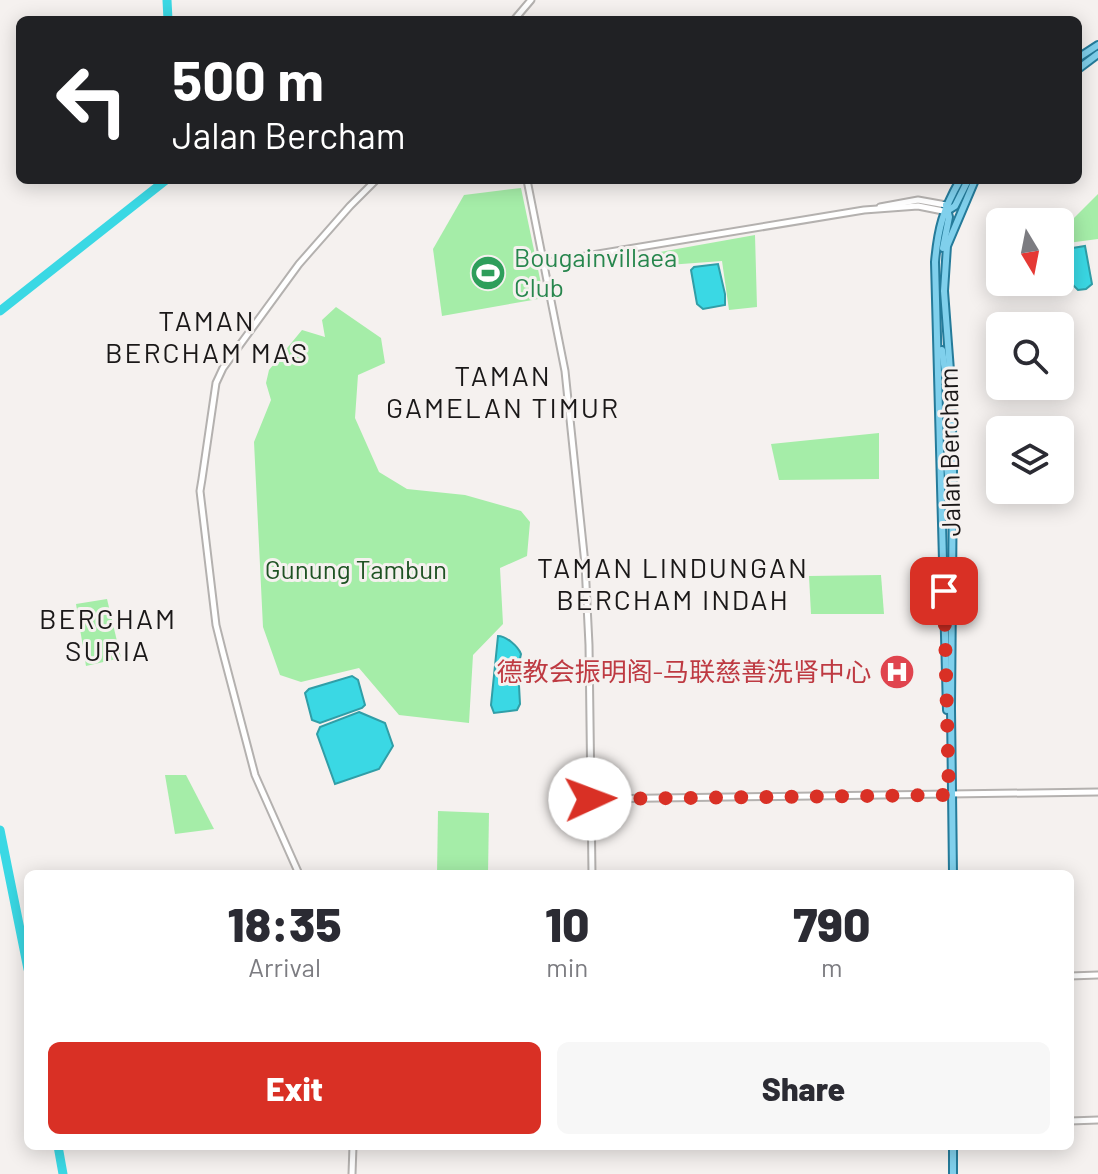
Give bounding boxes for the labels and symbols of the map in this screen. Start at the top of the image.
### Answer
north arrow [986,208,1074,296]
place label: Bougainvillaea Club [514,241,677,302]
sports icon: Bougainvillaea Club [469,254,507,292]
district label: TAMAN BERCHAM MAS [105,303,309,369]
district label: TAMAN GAMELAN TIMUR [386,358,620,424]
street label: Jalan Bercham [932,367,965,537]
district label: TAMAN LINDUNGAN BERCHAM INDAH [537,550,809,616]
park label: Gunung Tambun [265,553,447,584]
pin [910,557,978,625]
district label: BERCHAM SURIA [39,601,177,667]
hospital icon: 德教会振明阁-马联慈善洗肾中心 [878,653,916,691]
place label: 德教会振明阁-马联慈善洗肾中心 [497,655,871,686]
position arrow [548,757,632,841]

